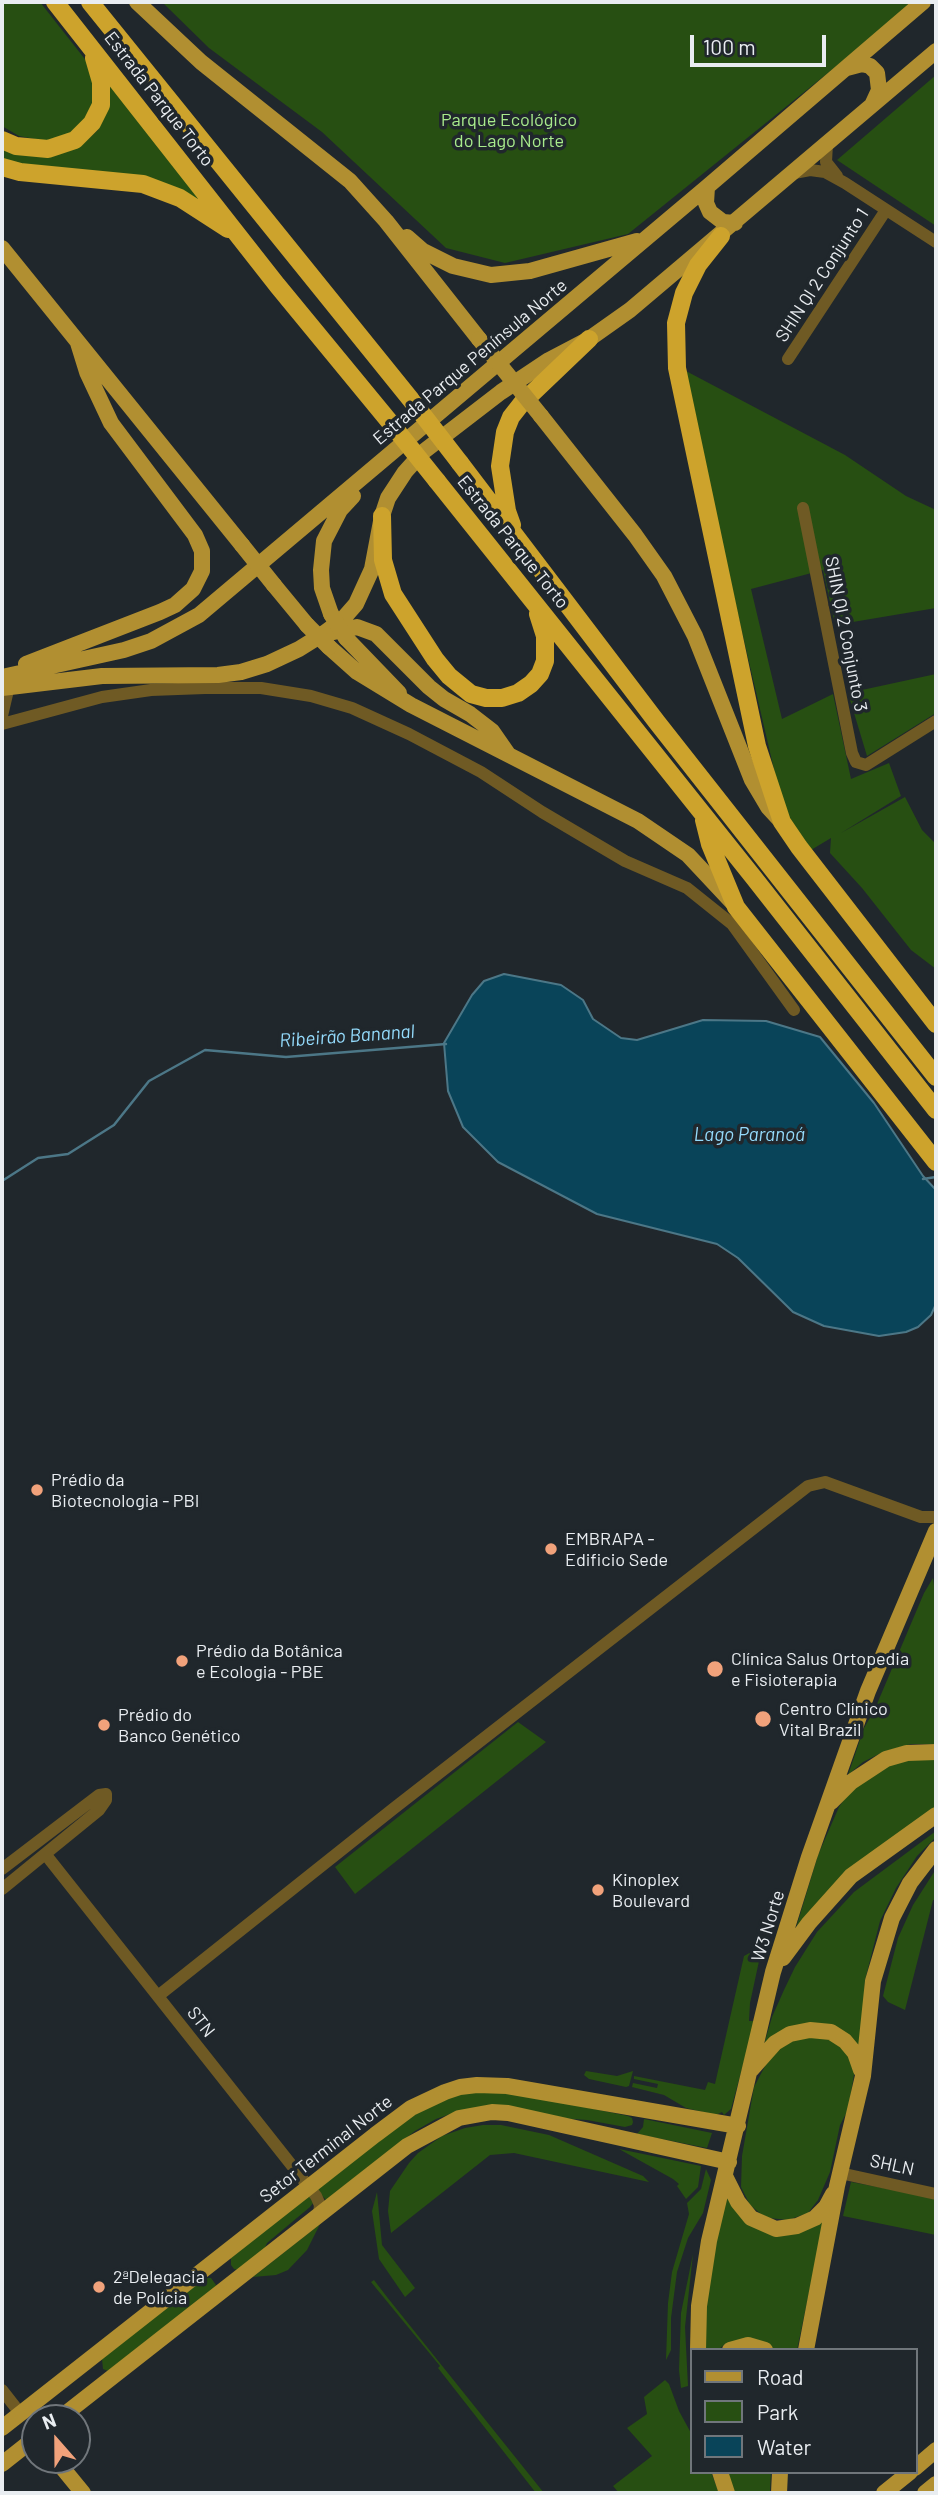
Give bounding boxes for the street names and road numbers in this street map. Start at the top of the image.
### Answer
street label: Estrada Parque Torto [100,27,218,171]
street label: SHIN QI 2 Conjunto 1 [771,204,873,346]
street label: Estrada Parque Península Norte [369,275,571,449]
street label: Estrada Parque Torto [453,471,573,613]
street label: SHIN QI 2 Conjunto 3 [820,555,872,713]
street label: W3 Norte [747,1888,789,1964]
street label: STN [182,2003,220,2041]
street label: Setor Terminal Norte [255,2091,397,2207]
street label: SHLN [868,2150,916,2180]

